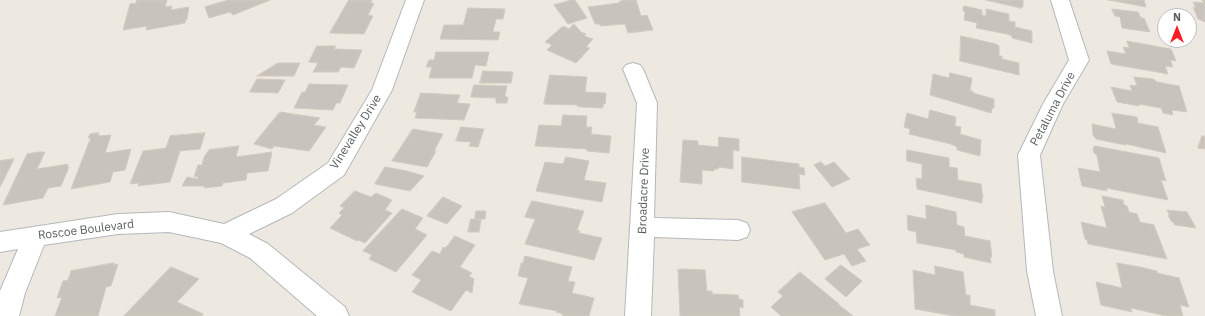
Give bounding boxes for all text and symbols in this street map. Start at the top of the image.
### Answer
north arrow [1157,8,1197,48]
text: N [1173,10,1181,24]
street label: Petaluma Drive [1027,69,1079,149]
street label: Vinevalley Drive [327,92,385,172]
street label: Broadacre Drive [635,148,653,234]
street label: Roscoe Boulevard [37,217,135,243]

